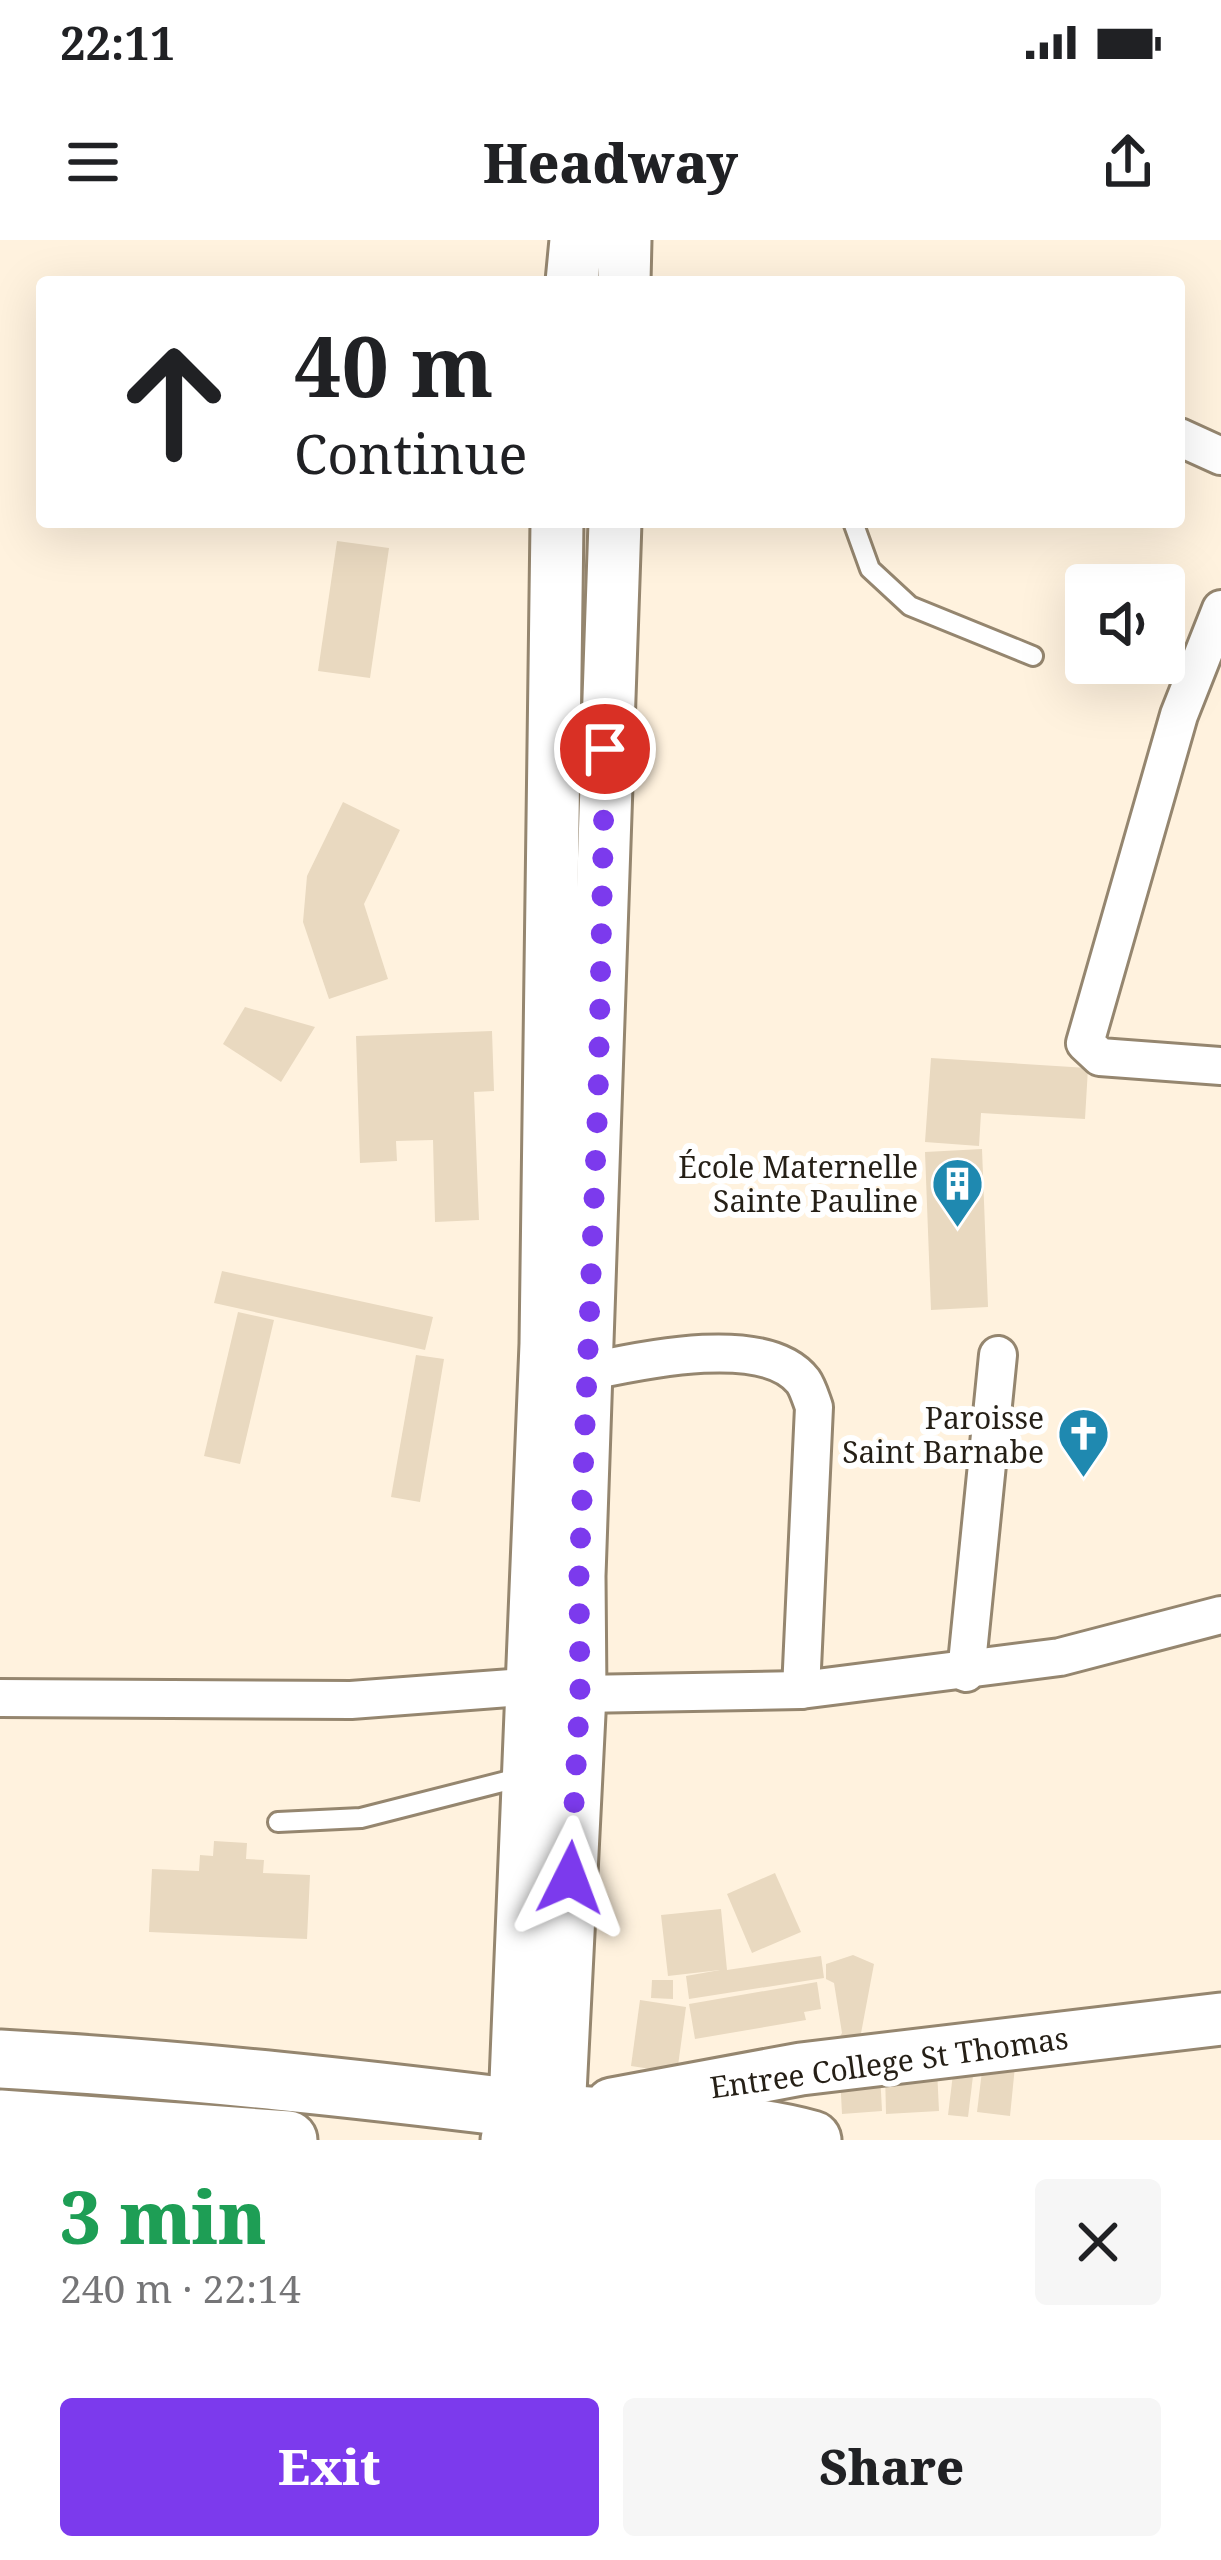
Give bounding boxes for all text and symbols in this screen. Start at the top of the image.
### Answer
text: 22:11 [60,12,175,73]
text: Headway [483,125,738,199]
icon: menu [60,129,126,195]
icon: share [1095,129,1161,195]
text: 40 m [294,307,494,422]
icon: ahead [96,324,252,480]
text: Continue [294,416,527,490]
map controls [1065,564,1185,684]
button: sound [1065,564,1185,684]
pin [554,698,656,800]
icon: arrive [572,716,638,782]
place label: École Maternelle Sainte Pauline [678,1146,918,1221]
building icon: École Maternelle Sainte Pauline [929,1155,985,1229]
place label: Paroisse Saint Barnabe [842,1397,1044,1472]
church icon: Paroisse Saint Barnabe [1055,1406,1111,1480]
position arrow [507,1815,633,1941]
street label: Entree College St Thomas [707,2017,1071,2107]
text: 3 min [60,2167,267,2265]
button: close [1035,2179,1161,2305]
text: 240 m · 22:14 [60,2261,301,2314]
button: Exit [60,2398,599,2536]
button: Share [623,2398,1161,2536]

